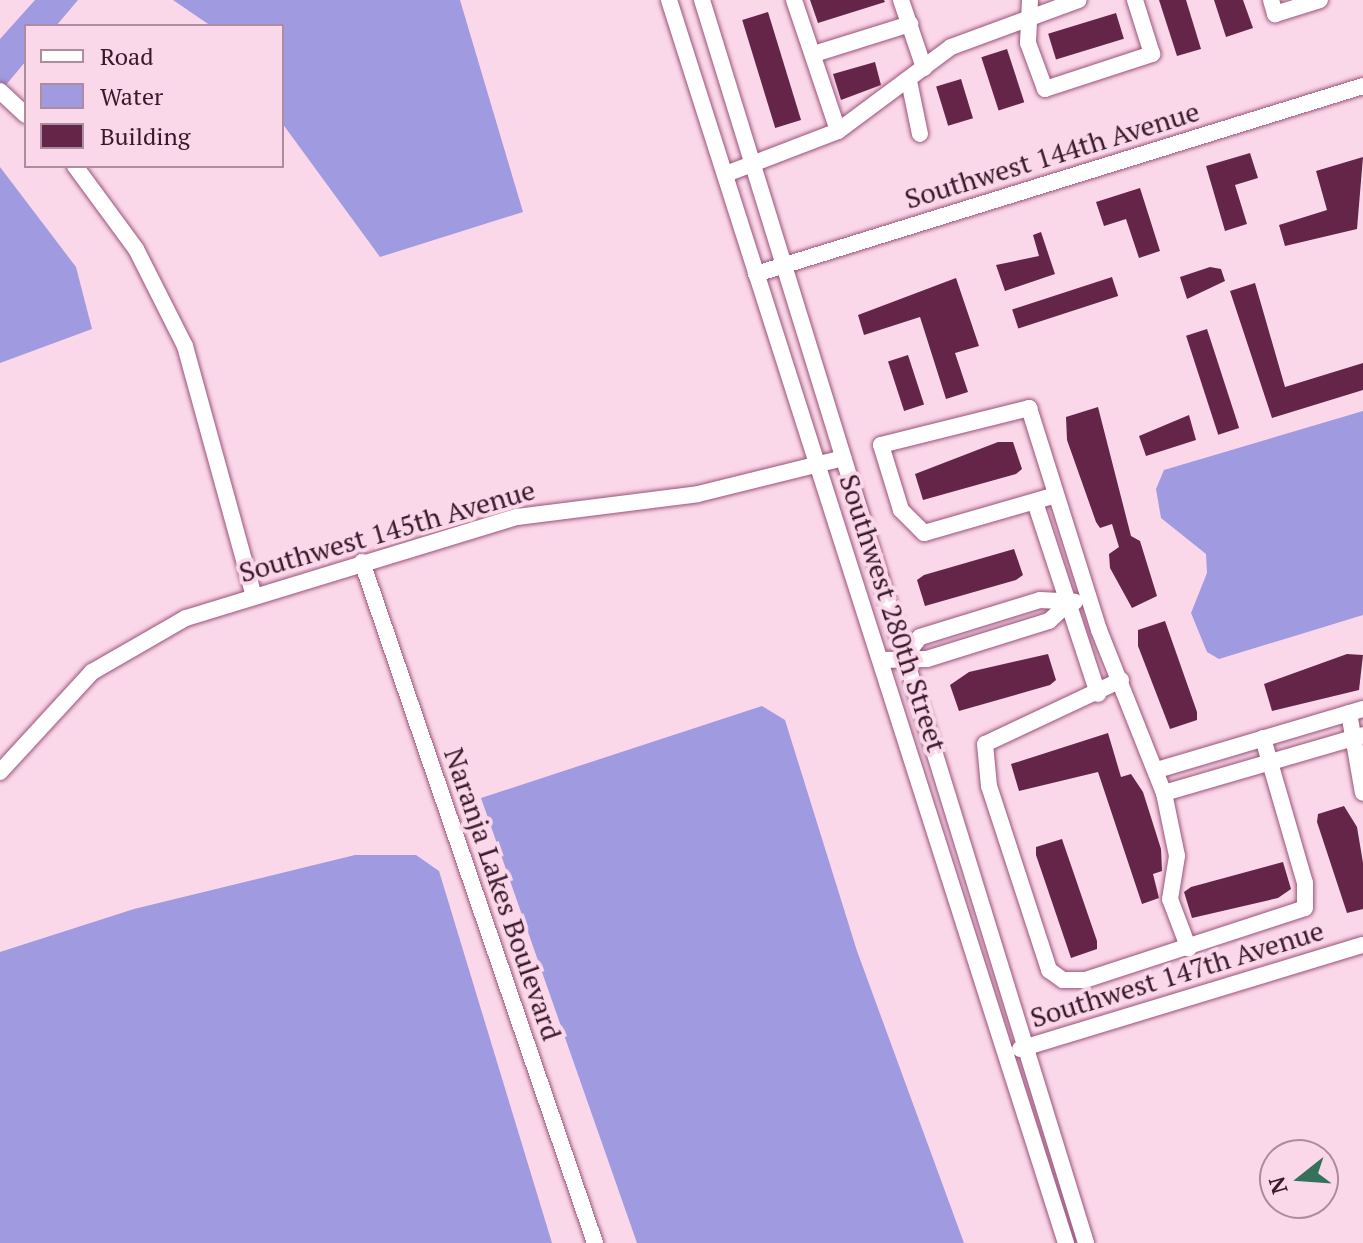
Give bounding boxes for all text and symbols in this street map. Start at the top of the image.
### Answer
legend [24,24,284,168]
text: Road [100,40,154,72]
text: Water [100,80,163,112]
street label: Southwest 144th Avenue [900,94,1204,216]
text: Building [100,120,190,152]
street label: Southwest 280th Street [832,470,954,756]
street label: Southwest 145th Avenue [235,473,539,589]
street label: Naranja Lakes Boulevard [437,743,569,1045]
street label: Southwest 147th Avenue [1026,913,1328,1035]
north arrow [1259,1139,1339,1219]
text: N [1261,1173,1294,1198]

